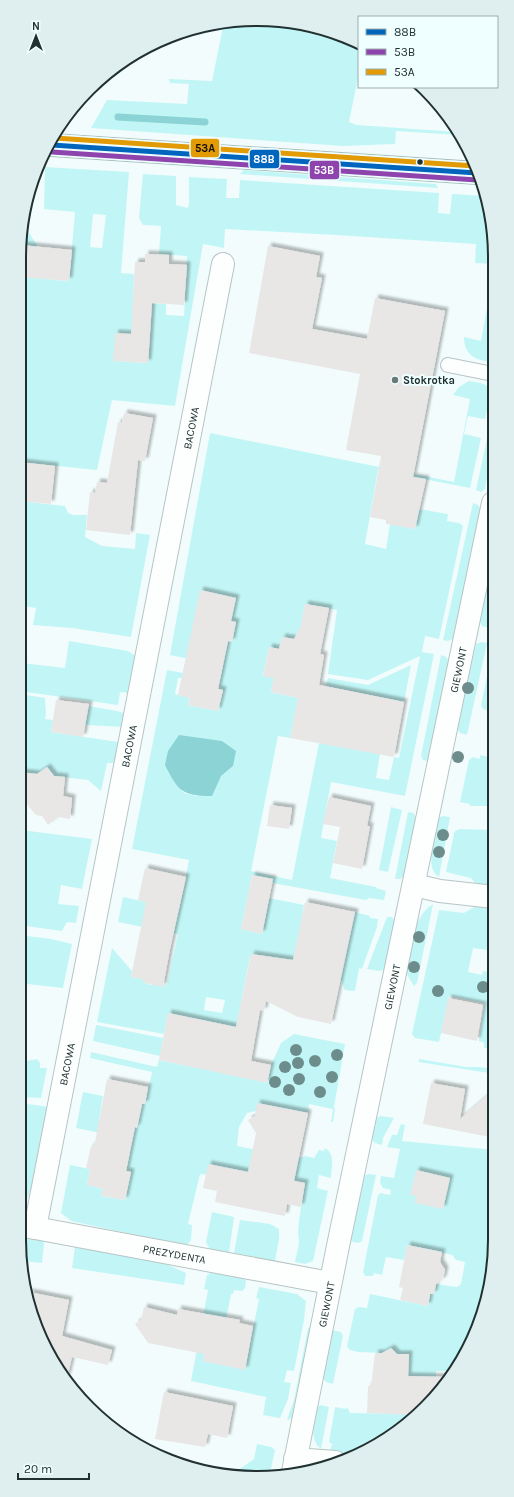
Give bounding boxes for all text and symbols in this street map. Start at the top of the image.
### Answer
north arrow [16,16,56,56]
legend [358,16,498,88]
text: N [32,20,40,33]
text: 88B [394,25,416,39]
text: 53B [394,45,415,59]
text: 53A [394,65,415,79]
line badge: 53A [190,138,220,158]
text: 53A [195,142,215,155]
line badge: 88B [249,149,280,169]
text: 88B [253,153,275,166]
unlabelled marker [415,157,425,167]
line badge: 53B [309,160,340,180]
text: 53B [314,164,334,177]
place label: Stokrotka [403,374,455,387]
marker: Stokrotka [390,375,400,385]
street label: BACOWA [181,405,202,450]
street label: GIEWONT [447,645,469,694]
street label: BACOWA [119,723,140,768]
street label: GIEWONT [381,963,403,1011]
street label: BACOWA [56,1041,78,1086]
street label: PREZYDENTA [142,1242,208,1266]
street label: GIEWONT [315,1280,337,1328]
scale bar [18,1455,89,1481]
text: 20 m [24,1462,52,1476]

